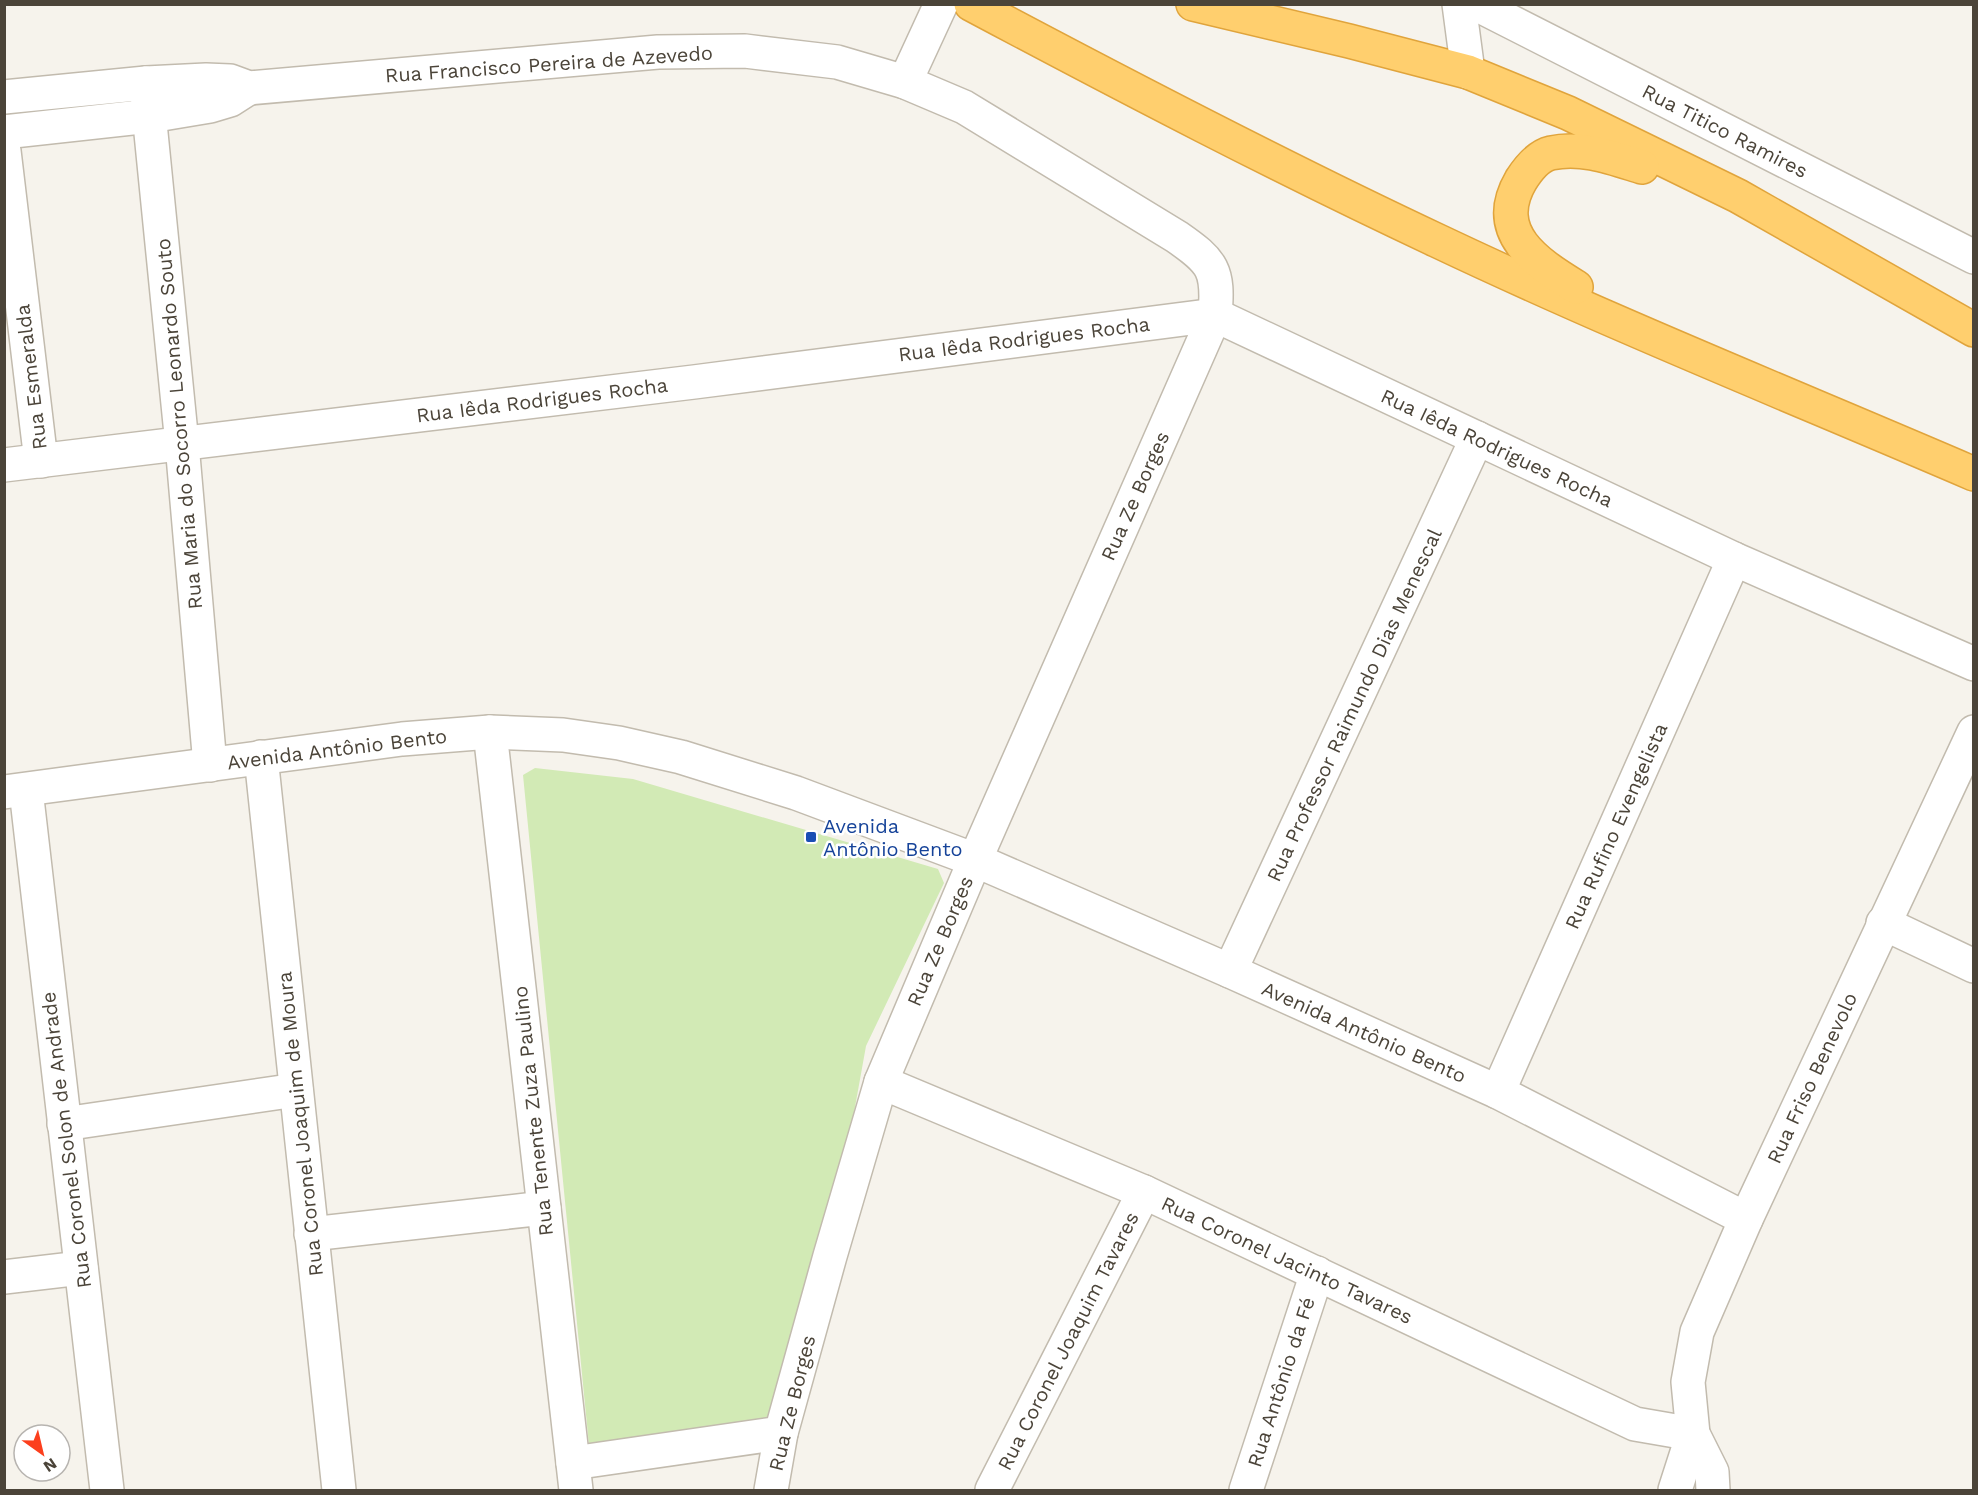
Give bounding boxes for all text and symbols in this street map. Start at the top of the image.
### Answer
street label: Rua Francisco Pereira de Azevedo [384,41,714,87]
street label: Rua Titico Ramires [1638,79,1812,183]
street label: Rua Maria do Socorro Leonardo Souto [151,237,207,611]
street label: Rua Esmeralda [10,303,52,451]
street label: Rua Iêda Rodrigues Rocha [897,312,1151,366]
street label: Rua Iêda Rodrigues Rocha [415,373,669,427]
street label: Rua Iêda Rodrigues Rocha [1377,384,1617,512]
street label: Rua Ze Borges [1096,428,1174,564]
street label: Rua Professor Raimundo Dias Menescal [1261,525,1447,885]
street label: Rua Rufino Evengelista [1560,719,1672,933]
street label: Avenida Antônio Bento [226,724,448,774]
place label: Avenida Antônio Bento [823,814,963,861]
marker: Avenida Antônio Bento [804,830,818,844]
street label: Rua Ze Borges [902,872,978,1010]
street label: Rua Coronel Joaquim de Moura [272,970,328,1278]
street label: Avenida Antônio Bento [1258,976,1470,1088]
street label: Rua Tenente Zuza Paulino [508,985,558,1237]
street label: Rua Friso Benevolo [1762,989,1862,1167]
street label: Rua Coronel Solon de Andrade [36,990,96,1290]
street label: Rua Coronel Jacinto Tavares [1158,1191,1416,1329]
street label: Rua Coronel Joaquim Tavares [992,1208,1144,1474]
street label: Rua Antônio da Fé [1242,1294,1320,1470]
street label: Rua Ze Borges [764,1333,820,1473]
north arrow [12,1423,72,1483]
text: N [40,1454,60,1476]

